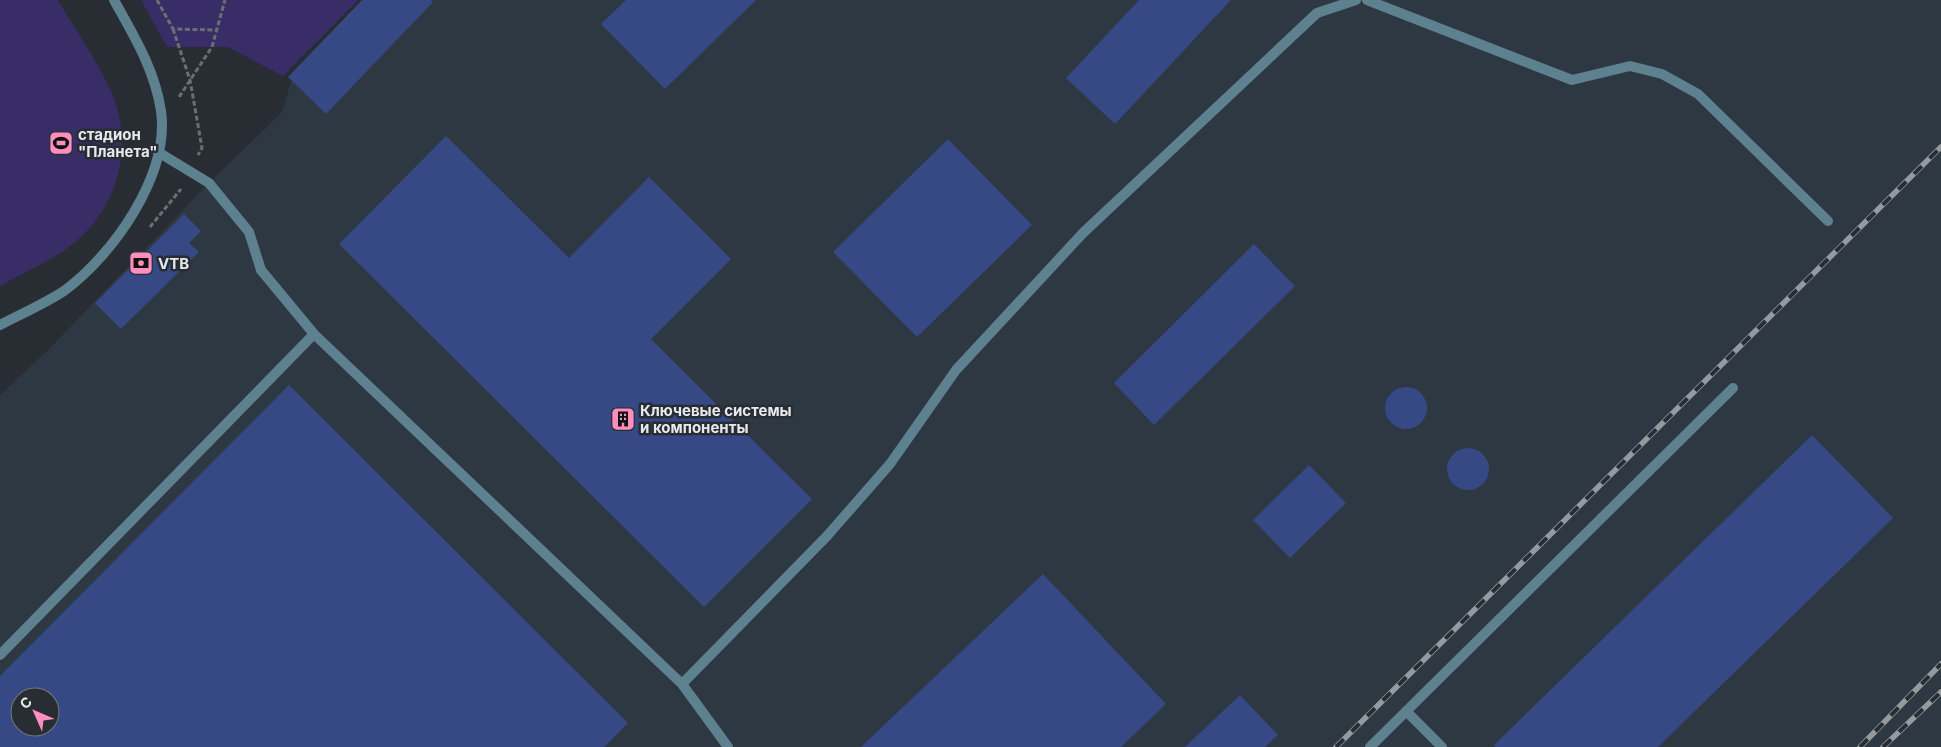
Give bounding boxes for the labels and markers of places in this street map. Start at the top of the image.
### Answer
place label: стадион "Планета" [78,125,158,161]
sports icon: стадион "Планета" [48,130,74,156]
bank icon: VTB [128,250,154,276]
place label: VTB [158,254,189,273]
place label: Ключевые системы и компоненты [640,401,792,437]
building icon: Ключевые системы и компоненты [610,406,636,432]

